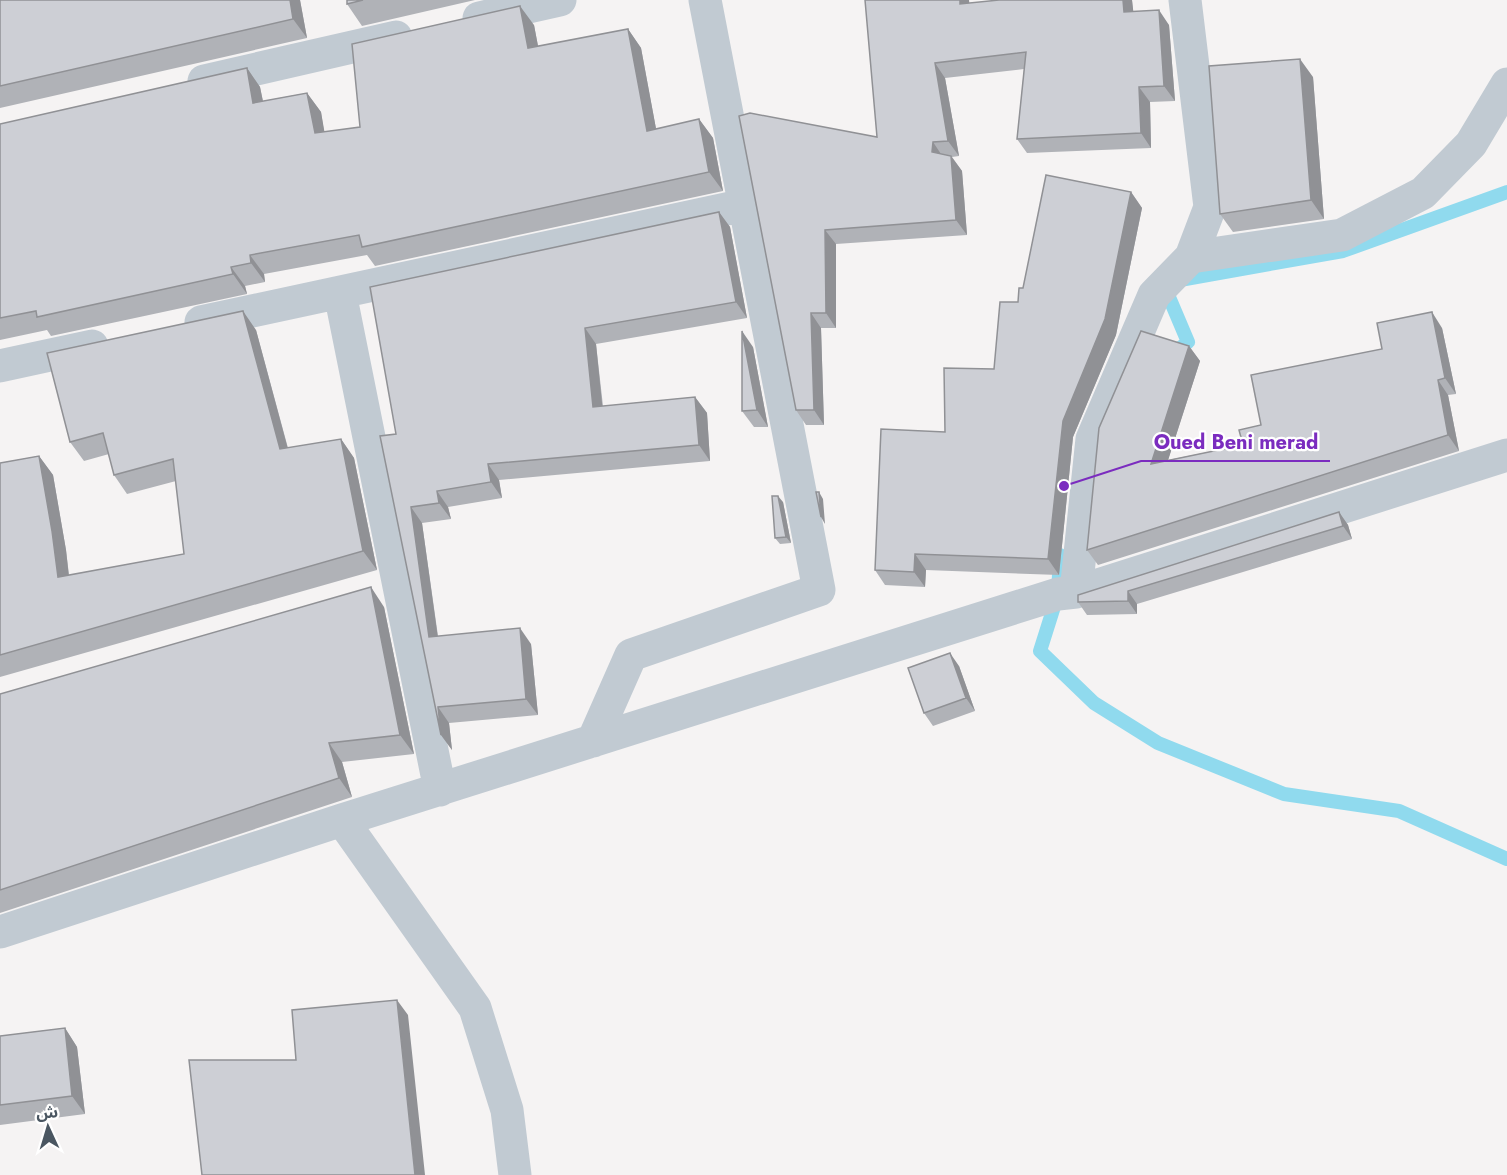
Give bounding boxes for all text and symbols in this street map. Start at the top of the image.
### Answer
callout: Oued Beni merad [1141,423,1330,461]
text: Oued Beni merad [1154,428,1318,457]
north arrow [18,1097,78,1157]
text: ش [35,1100,59,1125]

